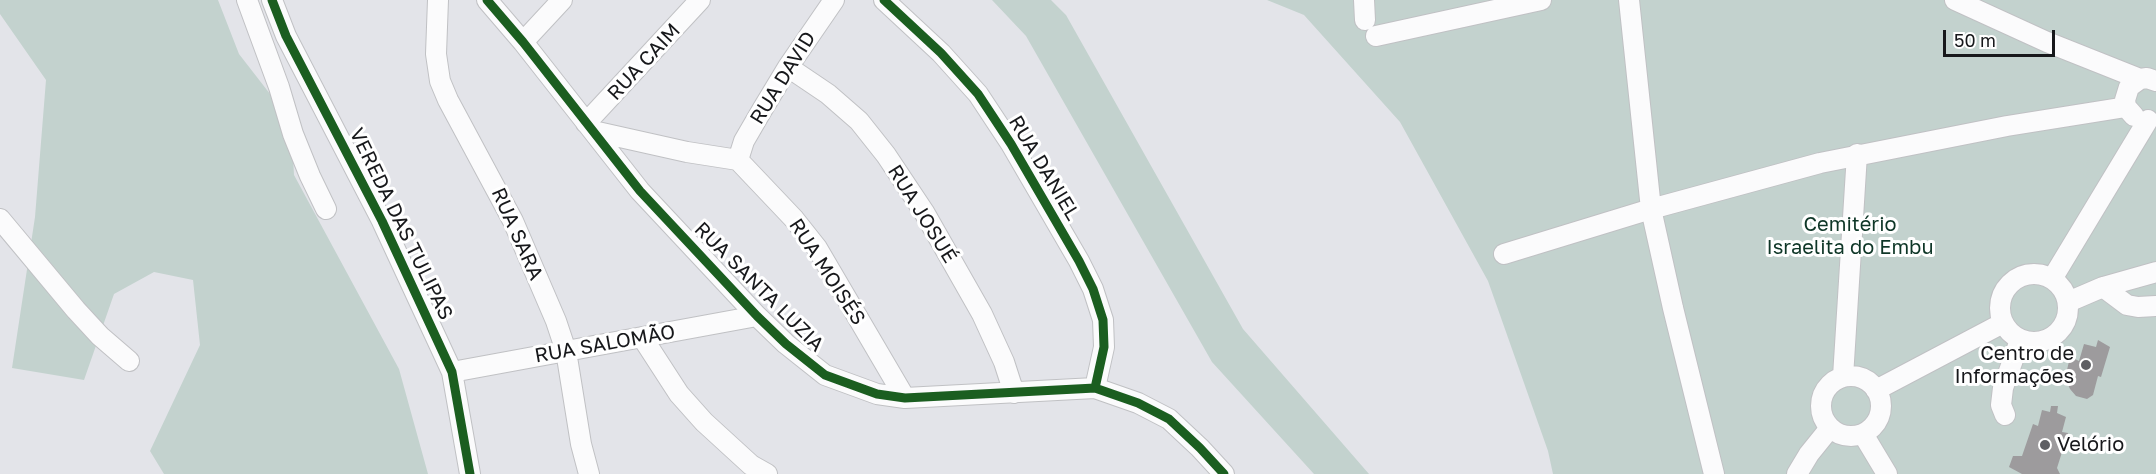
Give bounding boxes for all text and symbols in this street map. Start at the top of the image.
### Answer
scale bar [1946,18,2058,56]
street label: RUA CAIM [603,19,685,105]
street label: RUA DAVID [745,27,821,129]
text: 50 m [1954,29,1996,51]
street label: RUA DANIEL [1003,111,1085,225]
street label: VEREDA DAS TULIPAS [344,124,458,324]
street label: RUA JOSUÉ [882,160,962,268]
street label: RUA SARA [486,184,548,284]
park label: Cemitério Israelita do Embu [1766,213,1934,260]
street label: RUA MOISÉS [784,214,870,330]
street label: RUA SANTA LUZIA [689,217,829,357]
street label: RUA SALOMÃO [533,320,677,368]
place label: Centro de Informações [1954,342,2074,389]
marker: Centro de Informações [2079,358,2093,372]
place label: Velório [2057,433,2124,457]
marker: Velório [2038,438,2052,452]

